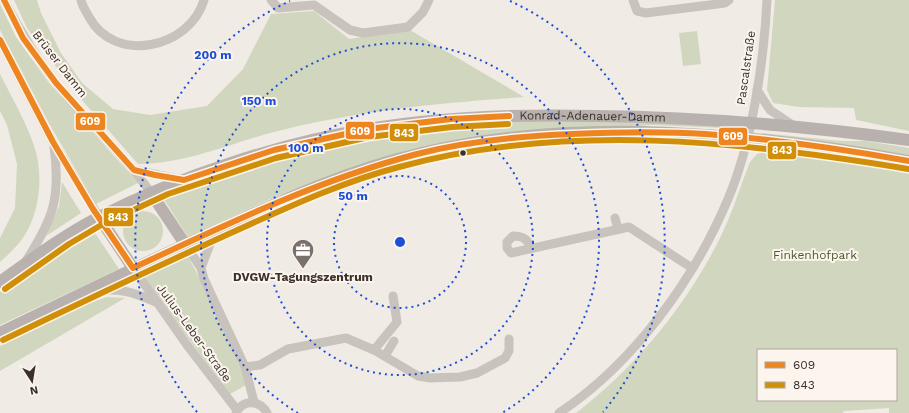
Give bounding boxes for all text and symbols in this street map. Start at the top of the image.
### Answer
street label: Brüser Damm [30,28,90,100]
street label: Pascalstraße [734,30,758,106]
text: 200 m [194,48,232,62]
text: 150 m [242,94,276,108]
street label: Konrad-Adenauer-Damm [519,108,666,125]
line badge: 609 [75,112,106,131]
text: 609 [80,115,101,128]
line badge: 609 [345,121,375,140]
line badge: 843 [389,123,419,142]
text: 609 [350,125,371,138]
text: 843 [394,127,415,140]
line badge: 609 [718,127,748,146]
text: 609 [723,130,744,143]
text: 100 m [288,141,324,155]
line badge: 843 [767,141,797,160]
text: 843 [772,144,793,157]
unlabelled marker [458,148,468,158]
text: 50 m [338,189,368,203]
line badge: 843 [103,207,134,227]
text: 843 [108,211,129,224]
centre of rings [393,235,407,249]
office icon: DVGW-Tagungszentrum [290,237,316,270]
park label: Finkenhofpark [773,248,857,262]
place label: DVGW-Tagungszentrum [233,270,373,284]
street label: Julius-Leber-Straße [154,281,234,385]
legend [757,349,897,401]
text: 609 [793,358,815,372]
north arrow [12,361,52,401]
text: 843 [793,378,815,392]
text: N [29,383,39,397]

